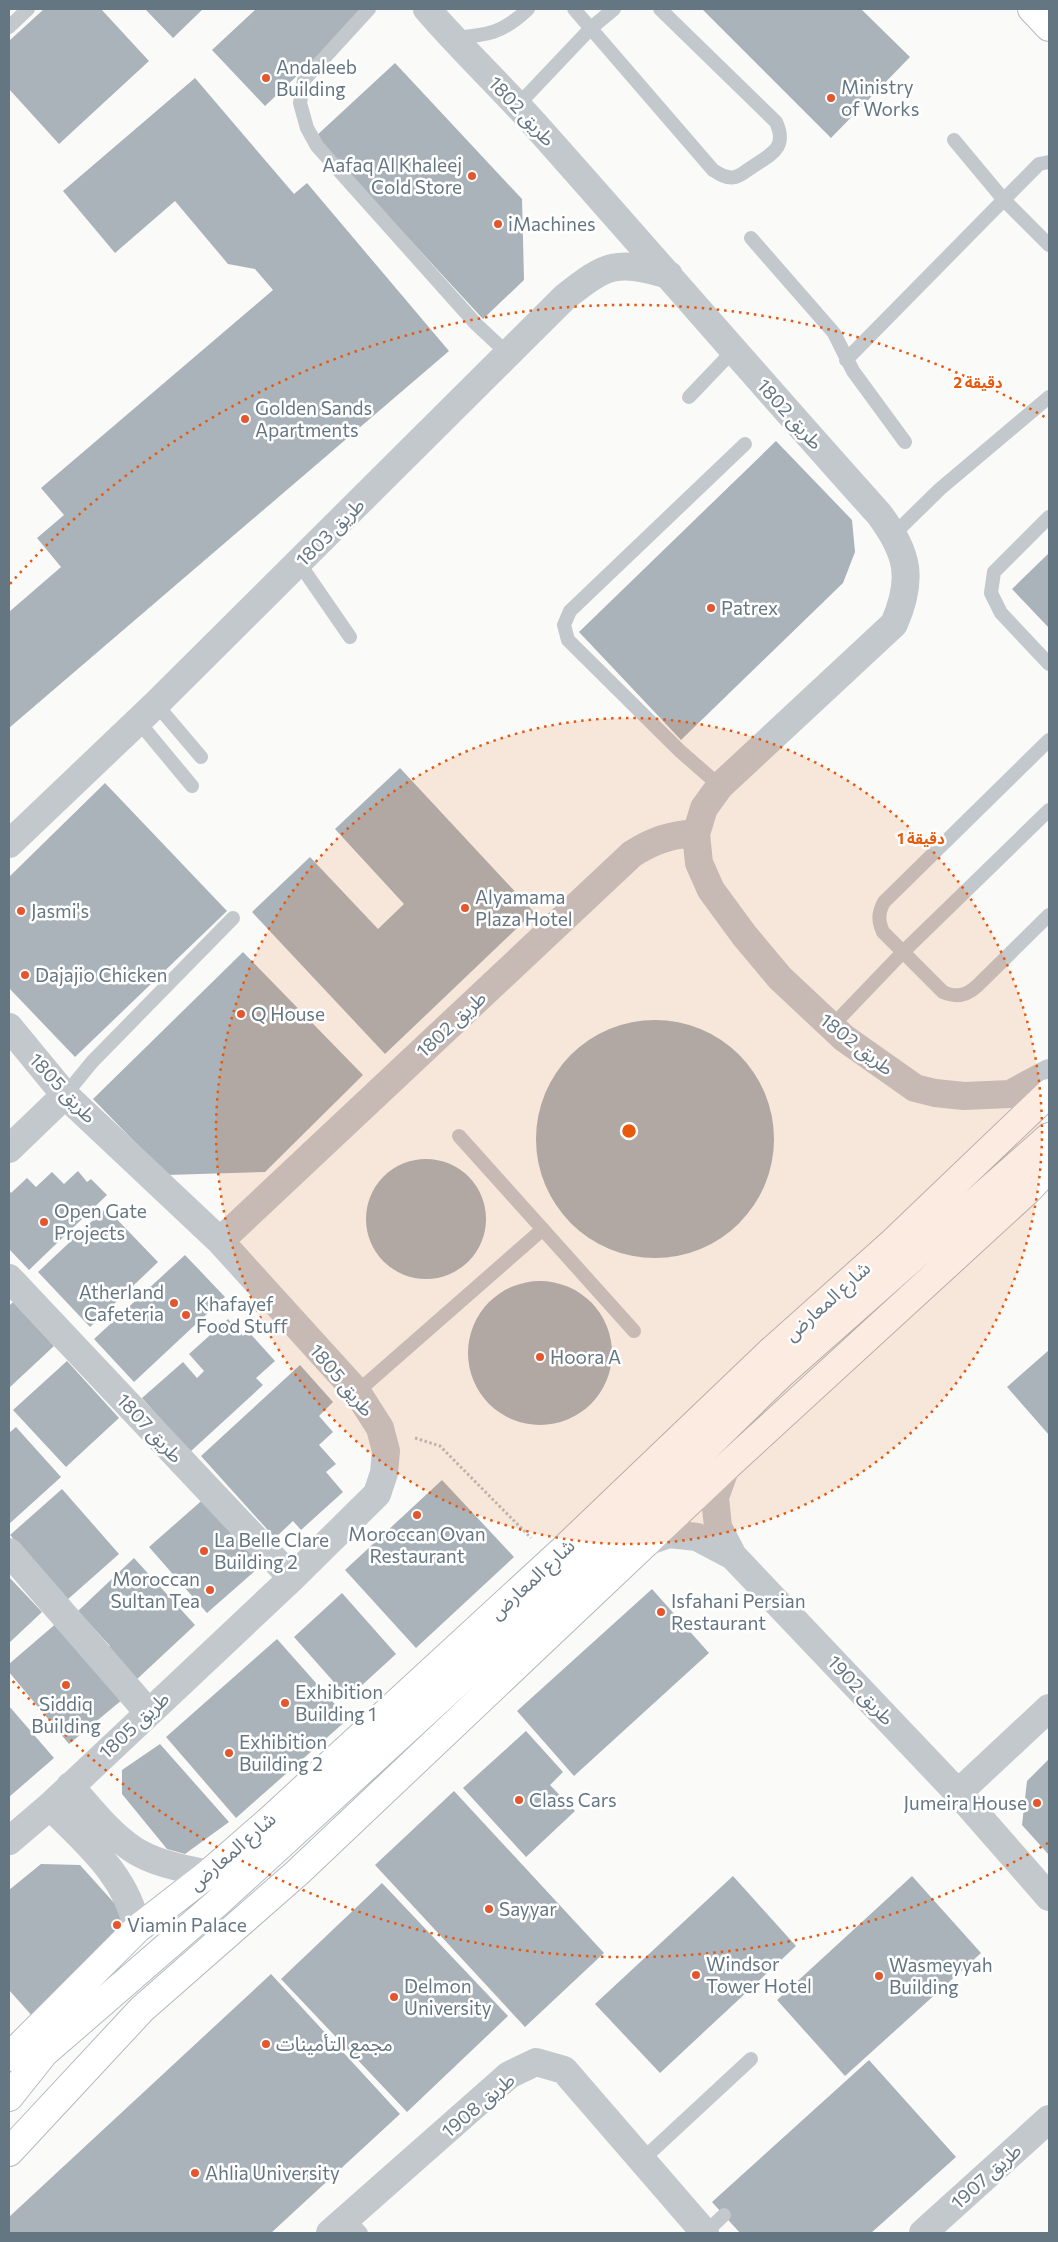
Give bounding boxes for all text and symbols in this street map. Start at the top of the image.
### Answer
place label: Andaleeb Building [276,55,357,100]
street label: طريق 1802 [484,71,561,151]
marker: Andaleeb Building [260,72,272,84]
place label: Ministry of Works [841,75,919,120]
marker: Ministry of Works [825,92,837,104]
place label: Aafaq Al Khaleej Cold Store [322,153,462,198]
marker: Aafaq Al Khaleej Cold Store [466,170,478,182]
place label: iMachines [508,212,596,235]
marker: iMachines [492,218,504,230]
text: 2 دقيقة [953,373,1003,391]
street label: طريق 1802 [752,374,828,454]
place label: Golden Sands Apartments [255,396,372,441]
marker: Golden Sands Apartments [239,413,251,425]
street label: طريق 1803 [291,493,369,571]
place label: Patrex [721,596,778,619]
marker: Patrex [705,602,717,614]
text: 1 دقيقة [897,829,945,847]
place label: Alyamama Plaza Hotel [475,885,573,930]
place label: Jasmi's [31,899,89,922]
marker: Alyamama Plaza Hotel [459,902,471,914]
marker: Jasmi's [15,905,27,917]
place label: Dajajio Chicken [35,963,167,986]
marker: Dajajio Chicken [19,969,31,981]
street label: طريق 1802 [411,985,491,1062]
place label: Q House [251,1002,325,1025]
marker: Q House [235,1008,247,1020]
street label: طريق 1802 [815,1008,899,1080]
street label: طريق 1805 [24,1048,102,1128]
centre of rings [620,1122,638,1140]
place label: Open Gate Projects [54,1199,147,1244]
marker: Open Gate Projects [38,1216,50,1228]
street label: شارع المعارض [779,1256,876,1347]
place label: Atherland Cafeteria [79,1280,164,1325]
place label: Khafayef Food Stuff [196,1292,288,1337]
marker: Atherland Cafeteria [168,1297,180,1309]
marker: Khafayef Food Stuff [180,1309,192,1321]
street label: طريق 1805 [305,1339,379,1421]
place label: Hoora A [550,1345,621,1368]
marker: Hoora A [534,1351,546,1363]
street label: طريق 1807 [112,1388,188,1468]
marker: Moroccan Ovan Restaurant [411,1509,423,1521]
place label: Moroccan Ovan Restaurant [348,1522,486,1567]
place label: La Belle Clare Building 2 [214,1528,329,1573]
street label: شارع المعارض [484,1533,581,1626]
marker: La Belle Clare Building 2 [198,1545,210,1557]
place label: Moroccan Sultan Tea [110,1567,200,1612]
marker: Moroccan Sultan Tea [204,1584,216,1596]
place label: Isfahani Persian Restaurant [671,1589,806,1634]
marker: Isfahani Persian Restaurant [655,1606,667,1618]
street label: طريق 1902 [823,1650,900,1730]
marker: Siddiq Building [60,1679,72,1691]
place label: Exhibition Building 1 [295,1680,383,1725]
street label: طريق 1805 [94,1686,174,1764]
place label: Siddiq Building [31,1692,101,1737]
marker: Exhibition Building 1 [279,1697,291,1709]
place label: Exhibition Building 2 [239,1730,327,1775]
marker: Exhibition Building 2 [223,1747,235,1759]
place label: Class Cars [529,1788,617,1811]
place label: Jumeira House [904,1791,1027,1814]
marker: Class Cars [513,1794,525,1806]
marker: Jumeira House [1031,1797,1043,1809]
street label: شارع المعارض [183,1807,282,1897]
place label: Sayyar [499,1897,557,1920]
marker: Sayyar [483,1903,495,1915]
place label: Viamin Palace [127,1913,247,1936]
marker: Viamin Palace [111,1919,123,1931]
place label: Windsor Tower Hotel [706,1952,812,1997]
place label: Wasmeyyah Building [889,1953,993,1998]
marker: Windsor Tower Hotel [690,1969,702,1981]
marker: Wasmeyyah Building [873,1970,885,1982]
place label: Delmon University [404,1974,492,2019]
marker: Delmon University [388,1991,400,2003]
place label: مجمع التأمينات [276,2032,393,2059]
marker: مجمع التأمينات [260,2038,272,2050]
street label: طريق 1908 [437,2067,520,2143]
street label: طريق 1907 [946,2138,1026,2214]
place label: Ahlia University [205,2161,340,2184]
marker: Ahlia University [189,2167,201,2179]

